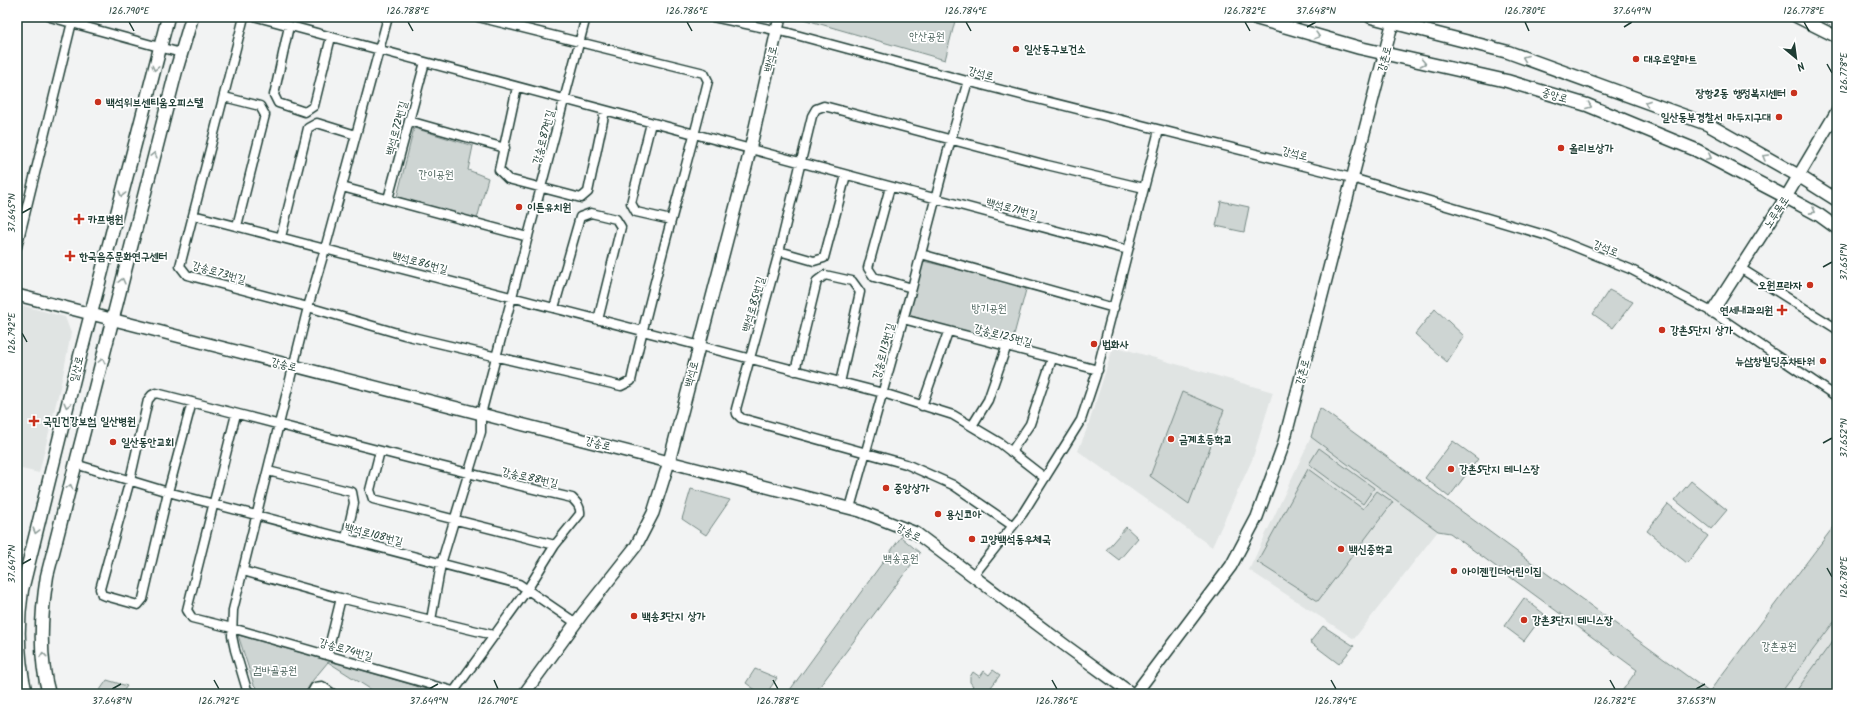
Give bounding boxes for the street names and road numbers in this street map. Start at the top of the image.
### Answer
street label: 백석로 [759,44,783,74]
street label: 강촌로 [1373,44,1397,74]
street label: 강석로 [966,62,996,86]
street label: 중앙로 [1539,83,1570,108]
street label: 백석로72번길 [381,99,413,158]
street label: 강송로87번길 [528,108,560,167]
street label: 강석로 [1280,142,1310,166]
street label: 백석로71번길 [984,193,1040,225]
street label: 노루목로 [1760,193,1794,232]
street label: 강석로 [1590,236,1621,262]
street label: 백석로86번길 [390,247,450,279]
street label: 강송로73번길 [190,257,248,289]
street label: 백석로85번길 [737,274,770,334]
street label: 강송로125번길 [971,320,1034,352]
street label: 강송로113번길 [868,321,900,381]
street label: 강송로 [269,353,299,377]
street label: 일산로 [65,354,89,384]
street label: 강촌로 [1291,357,1315,387]
street label: 백석로 [680,359,704,389]
street label: 강송로 [583,432,613,456]
street label: 강송로88번길 [500,463,560,493]
street label: 백석로108번길 [343,519,405,551]
street label: 강송로 [893,519,925,547]
street label: 강송로74번길 [317,634,375,666]

